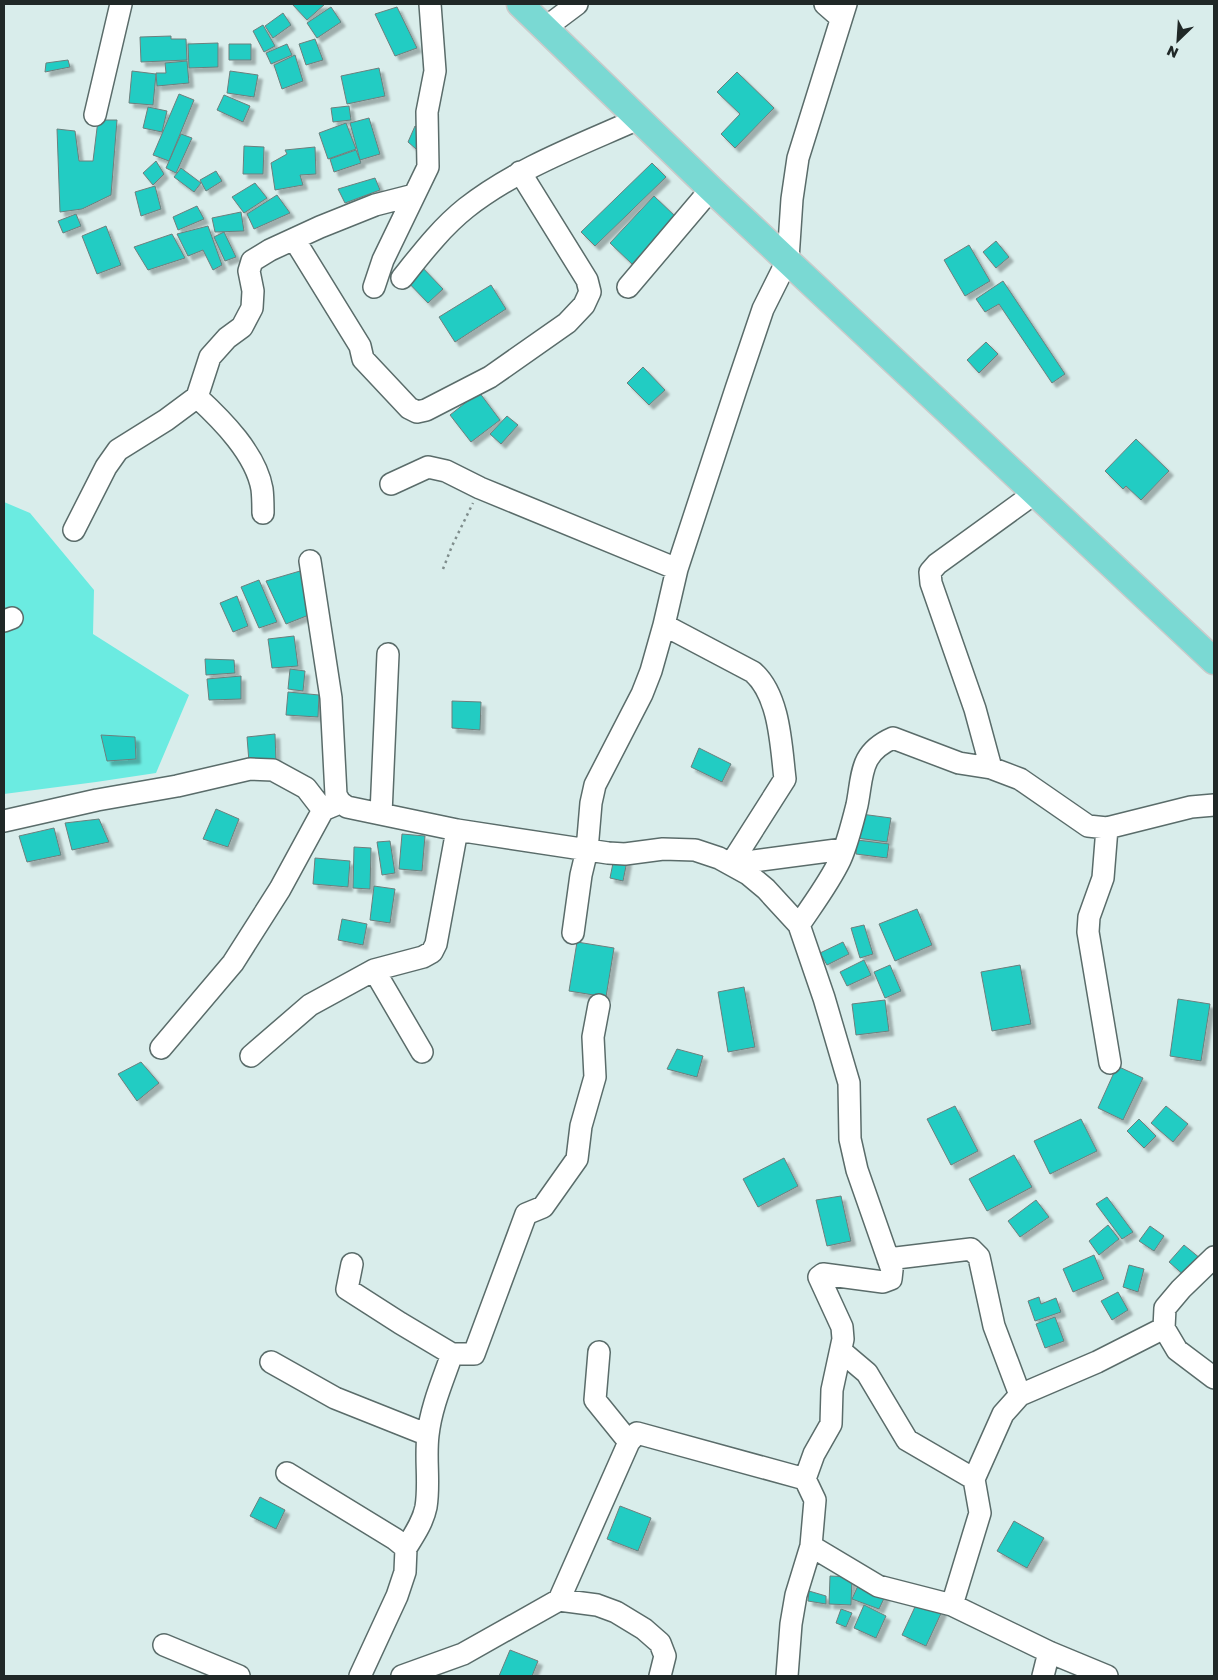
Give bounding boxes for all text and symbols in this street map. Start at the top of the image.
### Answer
north arrow [1153,15,1203,65]
text: N [1164,42,1181,62]

